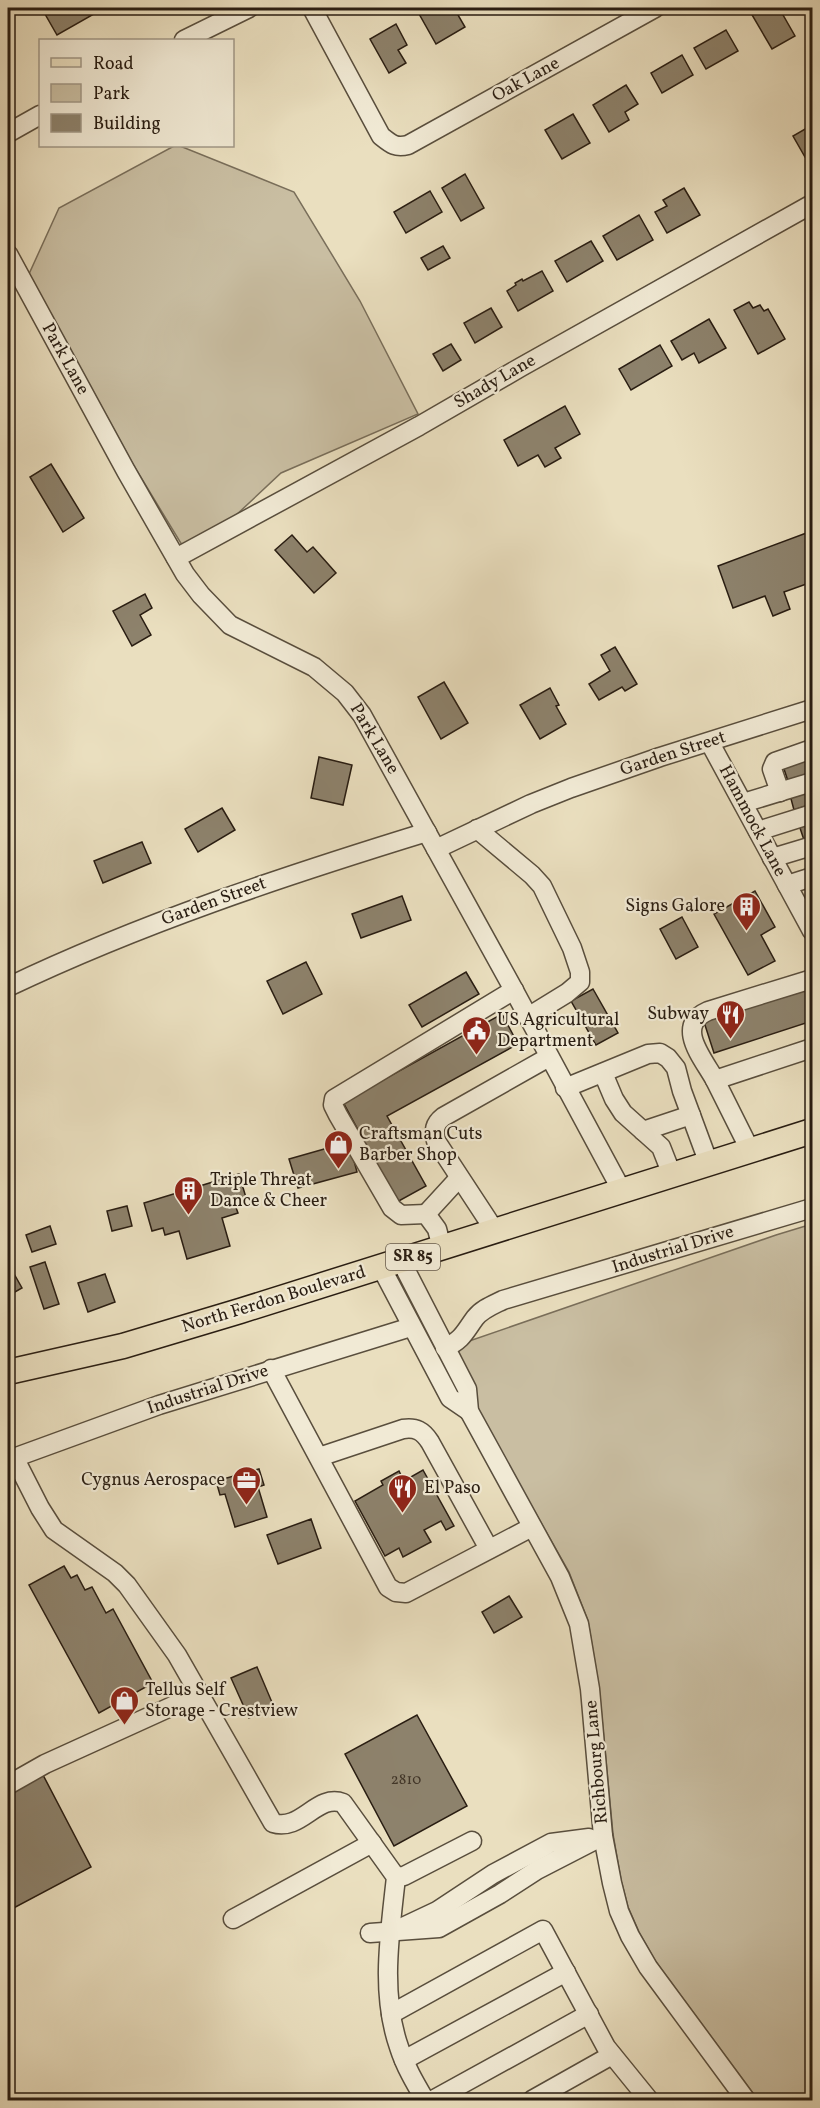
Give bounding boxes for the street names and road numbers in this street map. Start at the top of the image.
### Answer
street label: Oak Lane [488,51,564,109]
street label: Park Lane [35,319,95,399]
street label: Shady Lane [449,348,541,416]
street label: Park Lane [343,699,405,779]
street label: Garden Street [617,725,729,783]
street label: Hammock Lane [712,761,792,881]
street label: Garden Street [158,871,270,933]
street label: Industrial Drive [609,1220,737,1280]
road number: SR 85 [386,1244,440,1270]
street label: North Ferdon Boulevard [179,1260,369,1340]
street label: Industrial Drive [144,1359,272,1421]
street label: Richbourg Lane [579,1699,615,1825]

